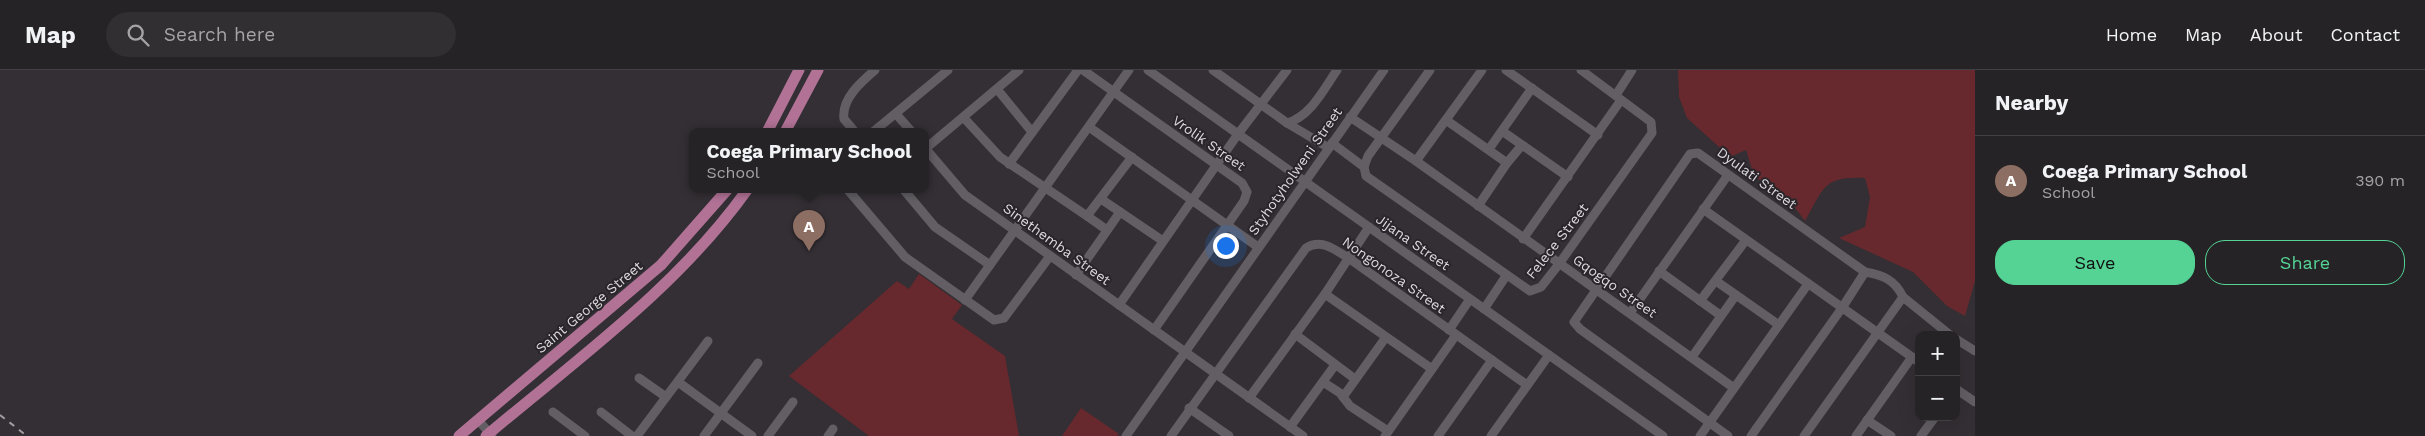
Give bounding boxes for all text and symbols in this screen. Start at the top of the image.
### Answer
search box [106,12,456,57]
text: Map [25,21,76,49]
icon: search [124,21,152,49]
text: Search here [164,23,275,46]
text: Home [2106,24,2157,45]
text: Map [2185,24,2222,45]
text: About [2250,24,2302,45]
text: Contact [2330,24,2400,45]
text: Nearby [1995,90,2068,115]
street label: Styhotyholweni Street [1245,104,1345,238]
street label: Vrolik Street [1170,112,1249,174]
popup [689,128,929,193]
text: Coega Primary School [706,140,912,163]
street label: Dyulati Street [1714,144,1800,212]
text: Coega Primary School [2042,160,2247,183]
text: School [706,163,760,182]
text: A [2006,171,2016,190]
text: 390 m [2355,171,2405,190]
text: School [2042,183,2095,202]
street label: Sinethemba Street [1000,200,1114,288]
street label: Felece Street [1523,200,1591,282]
pin: A [793,210,825,251]
street label: Jijana Street [1373,211,1453,273]
your location [1213,233,1239,259]
street label: Nongonoza Street [1339,233,1449,317]
button: Save [1995,240,2195,285]
button: Share [2205,240,2405,285]
street label: Gqogqo Street [1570,251,1660,321]
street label: Saint George Street [532,258,646,356]
map controls [1915,331,1960,421]
button: + [1915,331,1960,376]
button: − [1915,376,1960,421]

